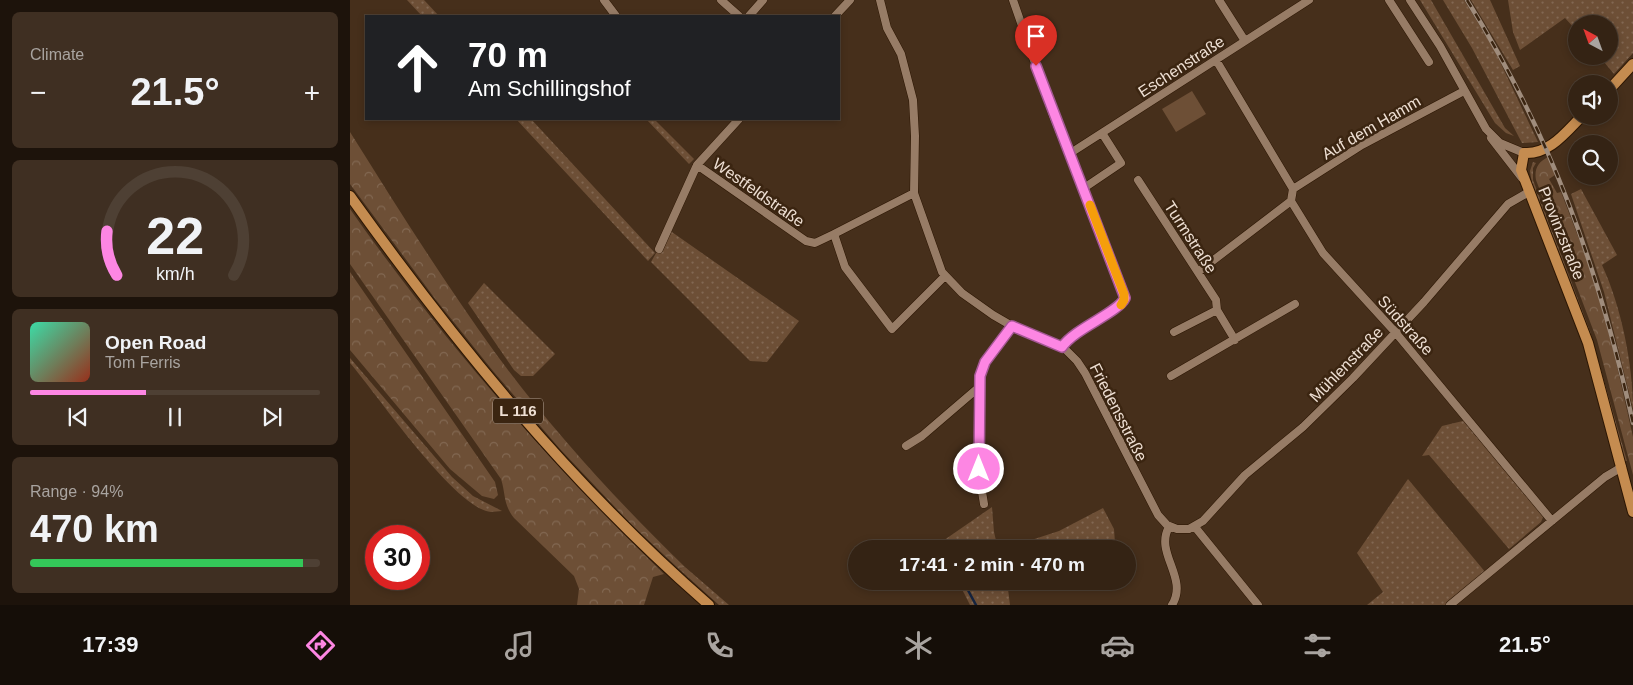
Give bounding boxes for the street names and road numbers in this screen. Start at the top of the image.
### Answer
street label: Eschenstraße [1135,32,1227,100]
street label: Auf dem Hamm [1319,92,1424,163]
street label: Westfeldstraße [710,155,808,230]
street label: Provinzstraße [1535,184,1588,282]
street label: Turmstraße [1161,198,1220,276]
street label: Südstraße [1375,292,1437,359]
street label: Mühlenstraße [1306,323,1387,405]
street label: Friedensstraße [1087,360,1151,464]
road number: L 116 [493,398,543,424]

